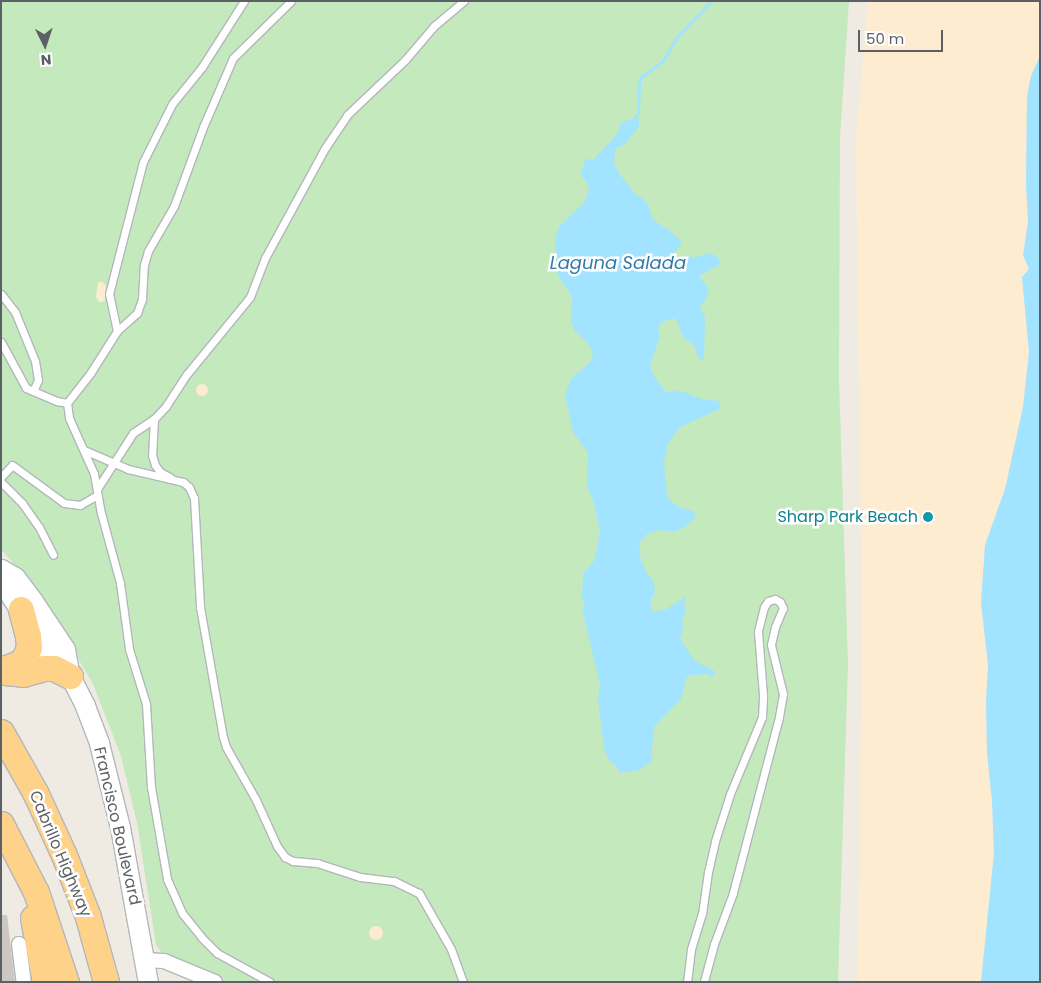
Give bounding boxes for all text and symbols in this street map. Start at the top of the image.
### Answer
north arrow [20,20,70,70]
scale bar [861,20,946,52]
text: 50 m [866,28,904,49]
text: N [40,50,52,70]
water label: Laguna Salada [550,252,686,274]
place label: Sharp Park Beach [777,507,918,527]
marker: Sharp Park Beach [922,511,934,523]
street label: Francisco Boulevard [89,745,145,907]
street label: Cabrillo Highway [25,788,95,920]

